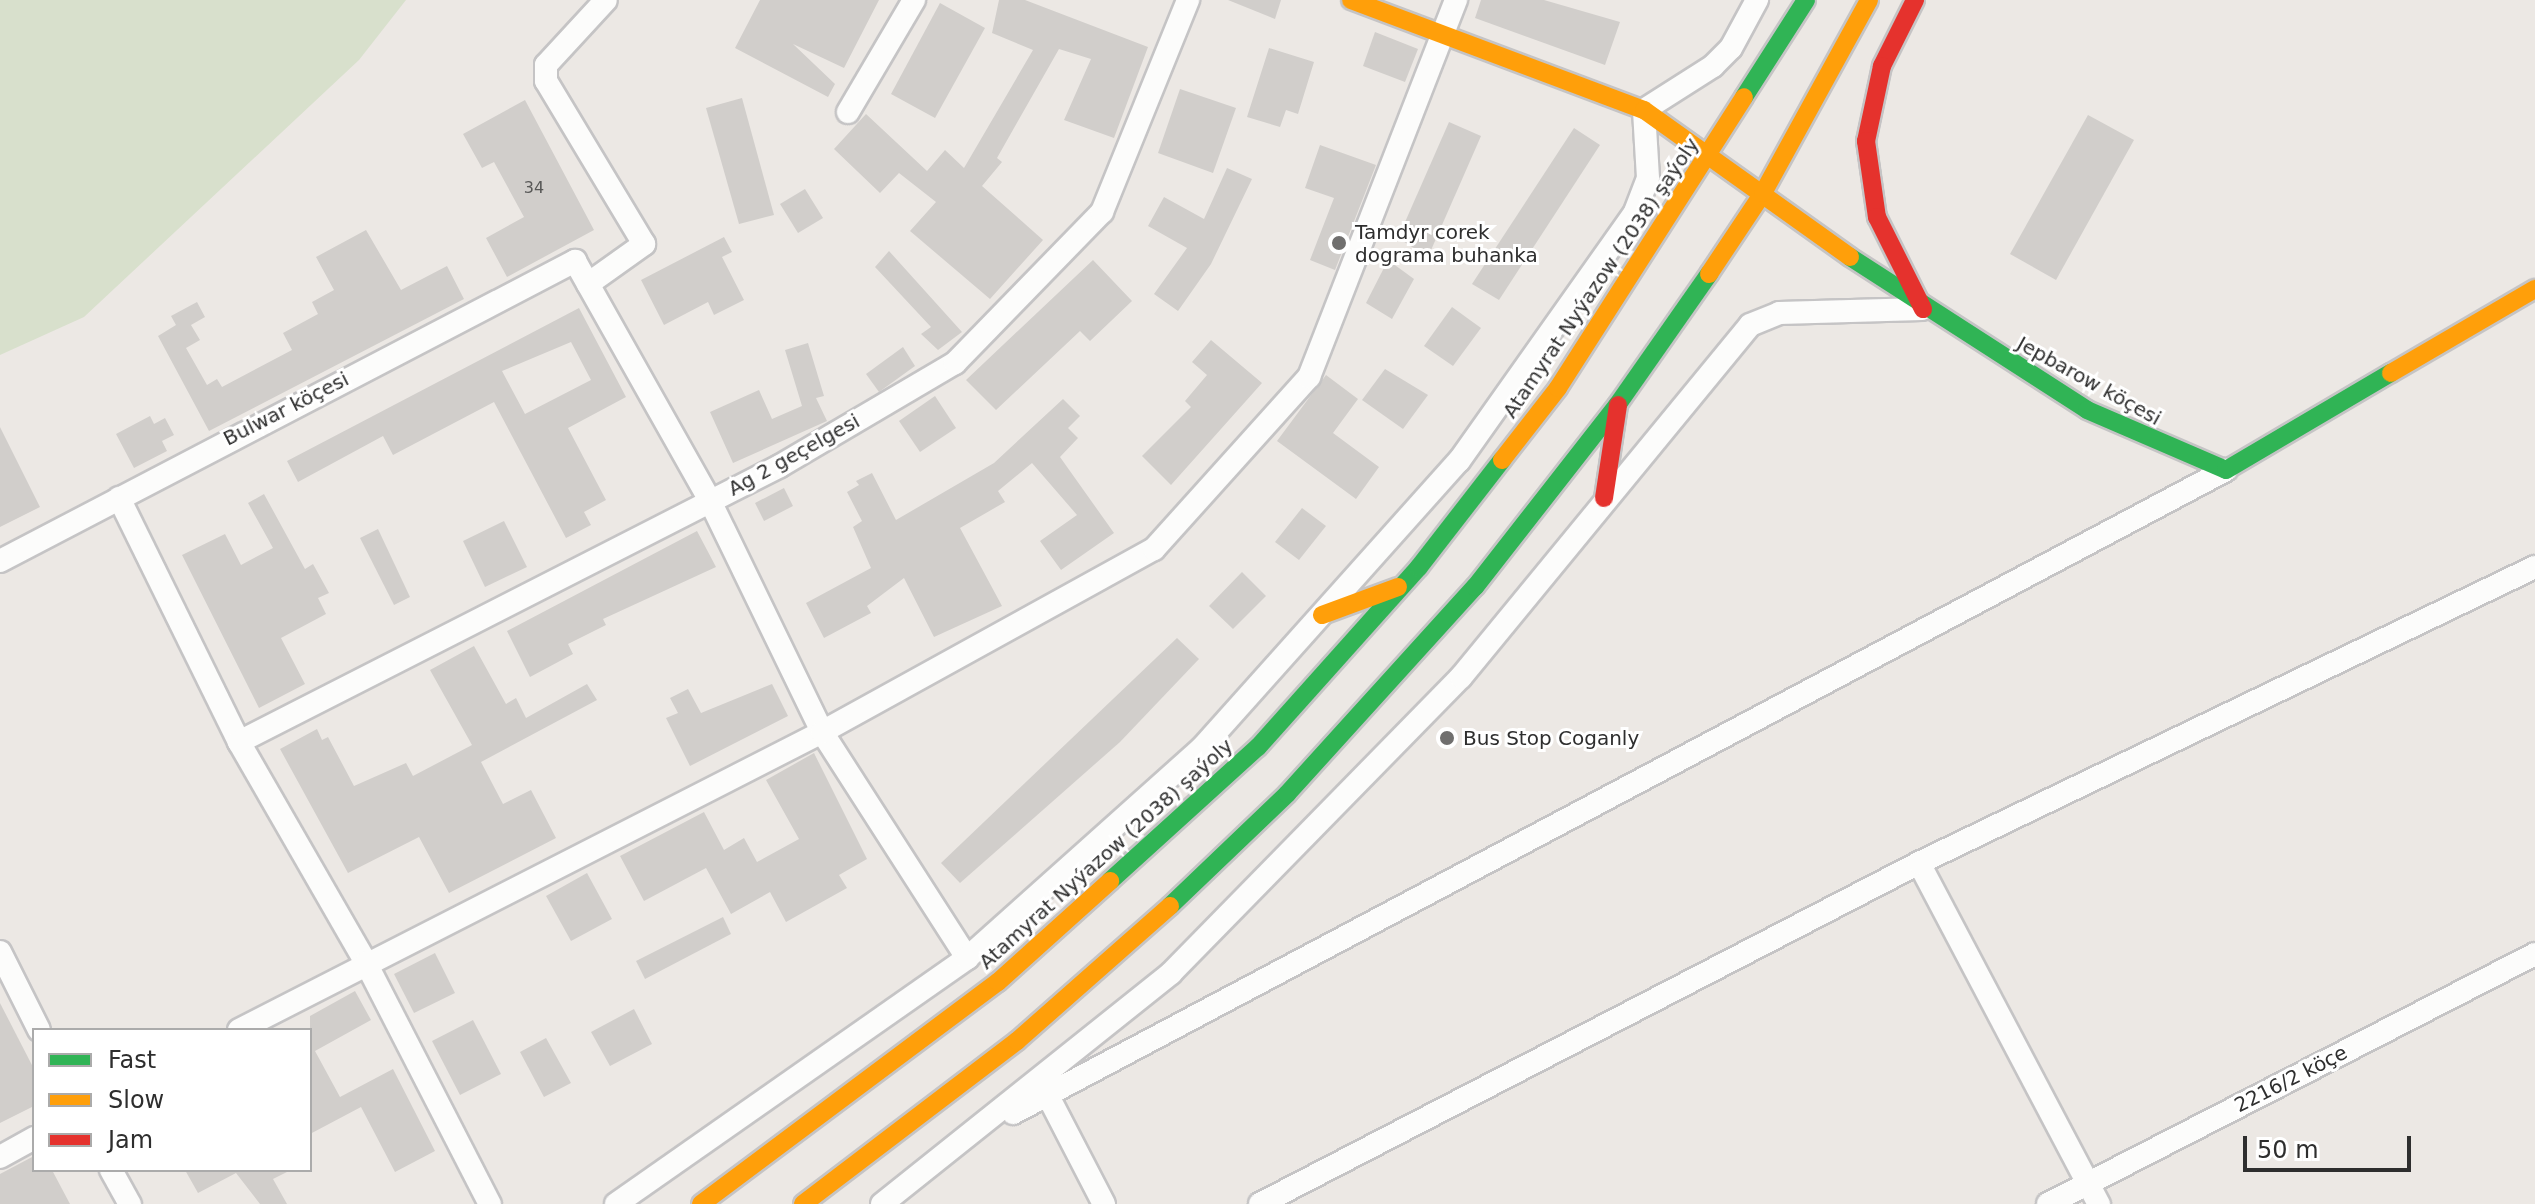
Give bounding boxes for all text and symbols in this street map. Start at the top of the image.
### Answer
street label: Atamyrat Nyýazow (2038) şaýoly [1498,133,1704,423]
house number: 34 [524,178,544,198]
place label: Tamdyr corek dograma buhanka [1355,220,1538,267]
marker: Tamdyr corek dograma buhanka [1330,234,1348,252]
street label: Jepbarow köçesi [2013,331,2165,431]
street label: Bulwar köçesi [219,367,353,451]
street label: Ag 2 geçelgesi [724,409,864,501]
place label: Bus Stop Coganly [1463,726,1639,750]
marker: Bus Stop Coganly [1438,729,1456,747]
street label: Atamyrat Nyýazow (2038) şaýoly [974,734,1238,974]
legend [32,1028,312,1172]
street label: 2216/2 köçe [2231,1040,2351,1118]
text: Fast [108,1046,156,1074]
text: Slow [108,1086,164,1114]
scale bar [2247,1120,2415,1170]
text: Jam [108,1126,153,1154]
text: 50 m [2257,1136,2319,1164]

